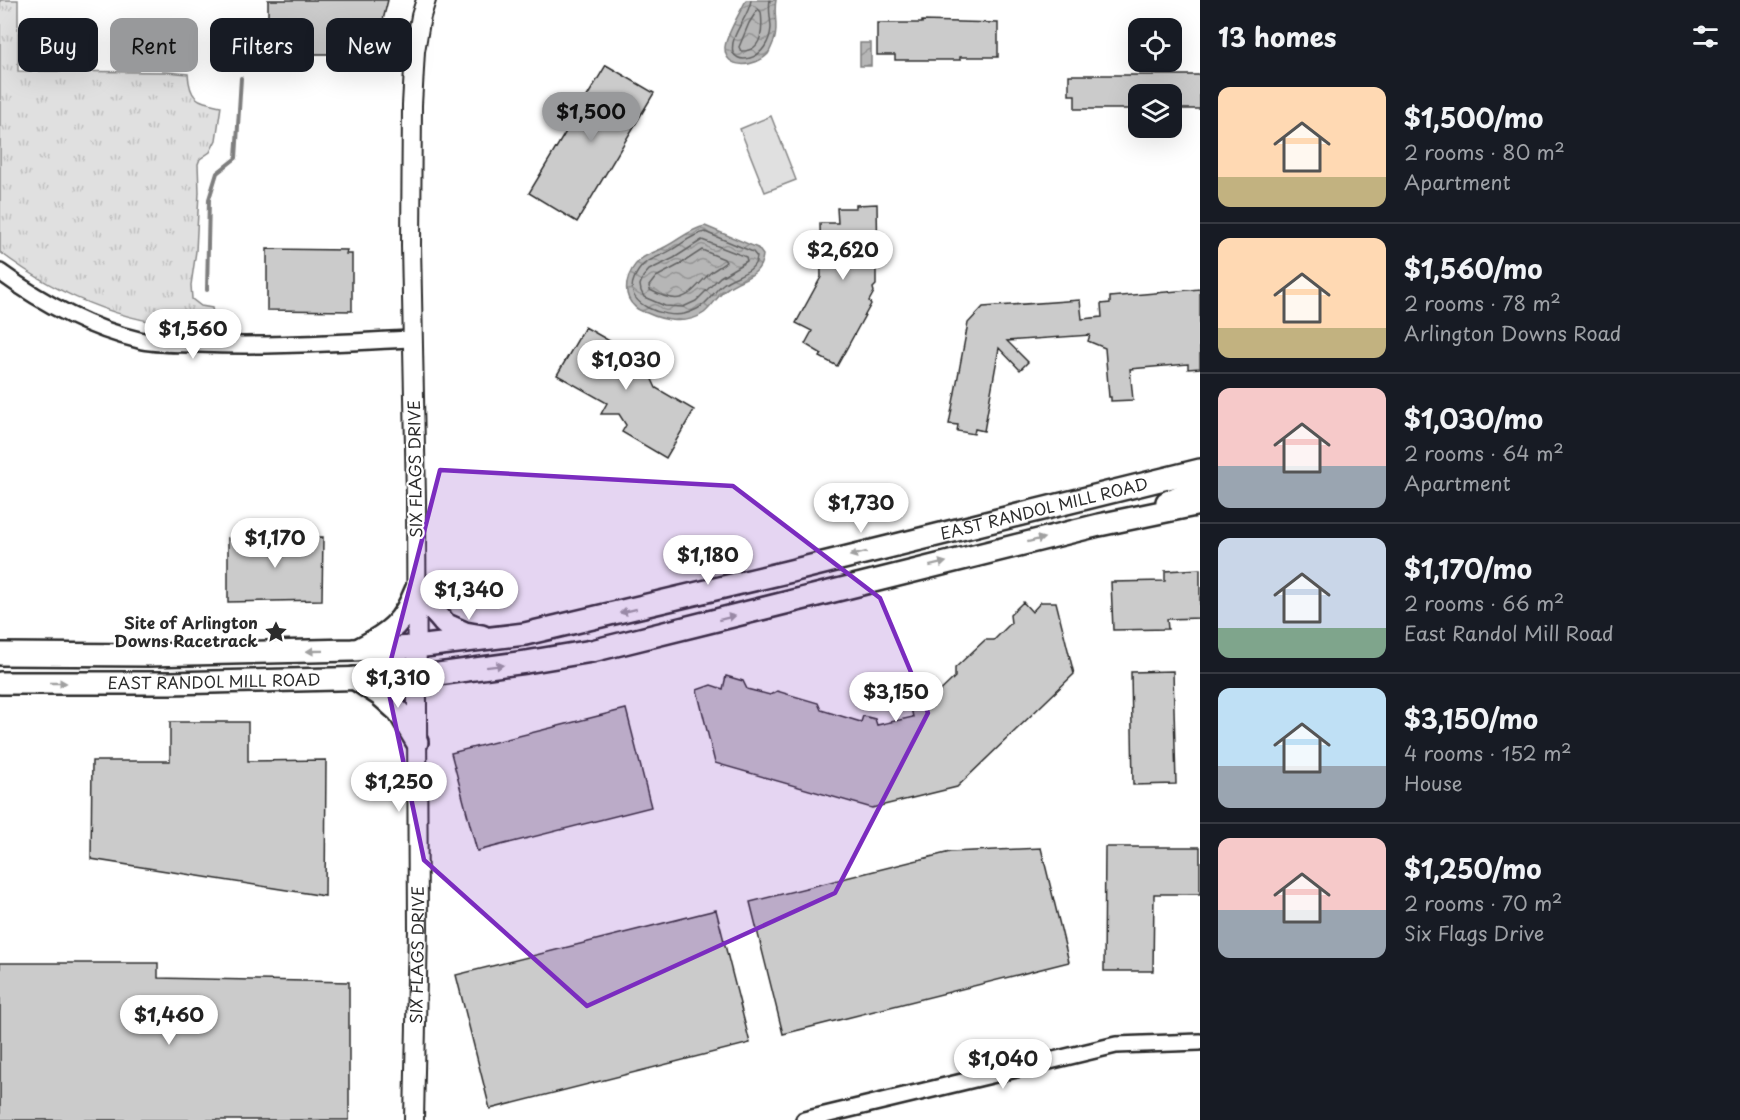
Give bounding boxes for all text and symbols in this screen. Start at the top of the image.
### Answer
text: 13 homes [1218,17,1336,56]
chip: Buy [18,18,98,72]
chip: Rent [110,18,198,72]
chip: Filters [210,18,314,72]
chip: New [326,18,412,72]
map controls [1128,18,1182,138]
button: locate [1128,18,1182,72]
icon: filters [1689,20,1722,53]
button: layers [1128,84,1182,138]
pin: $1,500 [542,92,640,143]
text: $1,500 [556,96,626,126]
text: $1,500/mo [1404,98,1543,137]
icon: home [1266,111,1338,183]
text: 2 rooms · 80 m² [1404,137,1565,167]
text: Apartment [1404,167,1511,197]
pin: $2,620 [794,230,892,281]
text: $2,620 [807,234,879,264]
text: $1,560/mo [1404,249,1543,288]
icon: home [1266,262,1338,334]
text: 2 rooms · 78 m² [1404,288,1561,318]
pin: $1,560 [144,309,242,360]
text: $1,560 [158,313,228,343]
text: Arlington Downs Road [1404,318,1622,348]
pin: $1,030 [577,340,675,391]
text: $1,030 [591,344,661,374]
text: $1,030/mo [1404,399,1543,438]
street label: SIX FLAGS DRIVE [401,400,427,538]
icon: home [1266,412,1338,484]
text: 2 rooms · 64 m² [1404,438,1564,468]
text: Apartment [1404,468,1511,498]
street label: EAST RANDOL MILL ROAD [938,470,1150,545]
pin: $1,730 [812,483,910,534]
text: $1,730 [828,487,894,517]
pin: $1,170 [226,518,324,569]
text: $1,170 [245,522,306,552]
pin: $1,180 [659,535,757,586]
one-way arrow [1027,535,1045,545]
text: $1,180 [677,539,739,569]
text: $1,170/mo [1404,549,1532,588]
one-way arrow [849,550,867,560]
one-way arrow [929,559,947,569]
icon: home [1266,562,1338,634]
pin: $1,340 [420,570,518,621]
text: $1,340 [434,574,504,604]
text: 2 rooms · 66 m² [1404,588,1564,618]
one-way arrow [618,606,637,616]
place label: Site of Arlington Downs Racetrack [114,610,258,652]
one-way arrow [717,612,736,622]
text: East Randol Mill Road [1404,618,1614,648]
place icon: Site of Arlington Downs Racetrack [263,619,289,645]
one-way arrow [306,646,325,656]
pin: $1,310 [349,658,447,709]
text: $1,310 [366,662,430,692]
one-way arrow [485,662,504,671]
street label: EAST RANDOL MILL ROAD [107,666,321,694]
pin: $3,150 [847,672,945,723]
text: $3,150 [863,676,929,706]
one-way arrow [49,678,68,688]
text: $3,150/mo [1404,699,1538,738]
icon: home [1266,712,1338,784]
text: 4 rooms · 152 m² [1404,738,1572,768]
pin: $1,250 [350,762,448,813]
text: $1,250 [365,766,433,796]
text: House [1404,768,1463,798]
text: $1,250/mo [1404,849,1542,888]
icon: home [1266,862,1338,934]
street label: SIX FLAGS DRIVE [403,886,429,1024]
text: 2 rooms · 70 m² [1404,888,1562,918]
text: Six Flags Drive [1404,918,1544,948]
pin: $1,460 [120,995,218,1046]
text: $1,460 [134,999,204,1029]
pin: $1,040 [954,1039,1052,1090]
text: $1,040 [968,1043,1038,1073]

